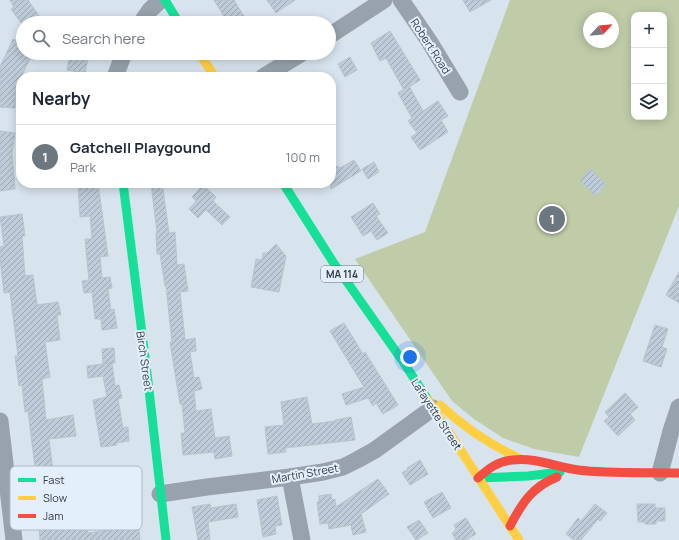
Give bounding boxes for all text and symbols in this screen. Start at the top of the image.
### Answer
north arrow [583,12,619,48]
map controls [631,12,667,120]
button: + [631,12,667,48]
street label: Robert Road [408,15,454,77]
search box [16,16,336,60]
icon: search [30,27,52,49]
text: Search here [62,28,145,49]
button: − [631,48,667,84]
button: layers [631,84,667,120]
text: Nearby [32,87,90,110]
text: Gatchell Playgound [70,137,211,158]
text: 1 [42,148,48,166]
text: 100 m [285,148,320,166]
text: Park [70,158,96,176]
pin: 1 [539,204,565,234]
road number: MA 114 [321,266,363,282]
street label: Birch Street [133,330,157,392]
your location [400,347,420,367]
street label: Lafayette Street [408,375,466,453]
street label: Martin Street [271,460,339,486]
legend [10,466,142,530]
text: Fast [43,472,65,487]
text: Slow [43,490,68,505]
text: Jam [43,508,64,523]

